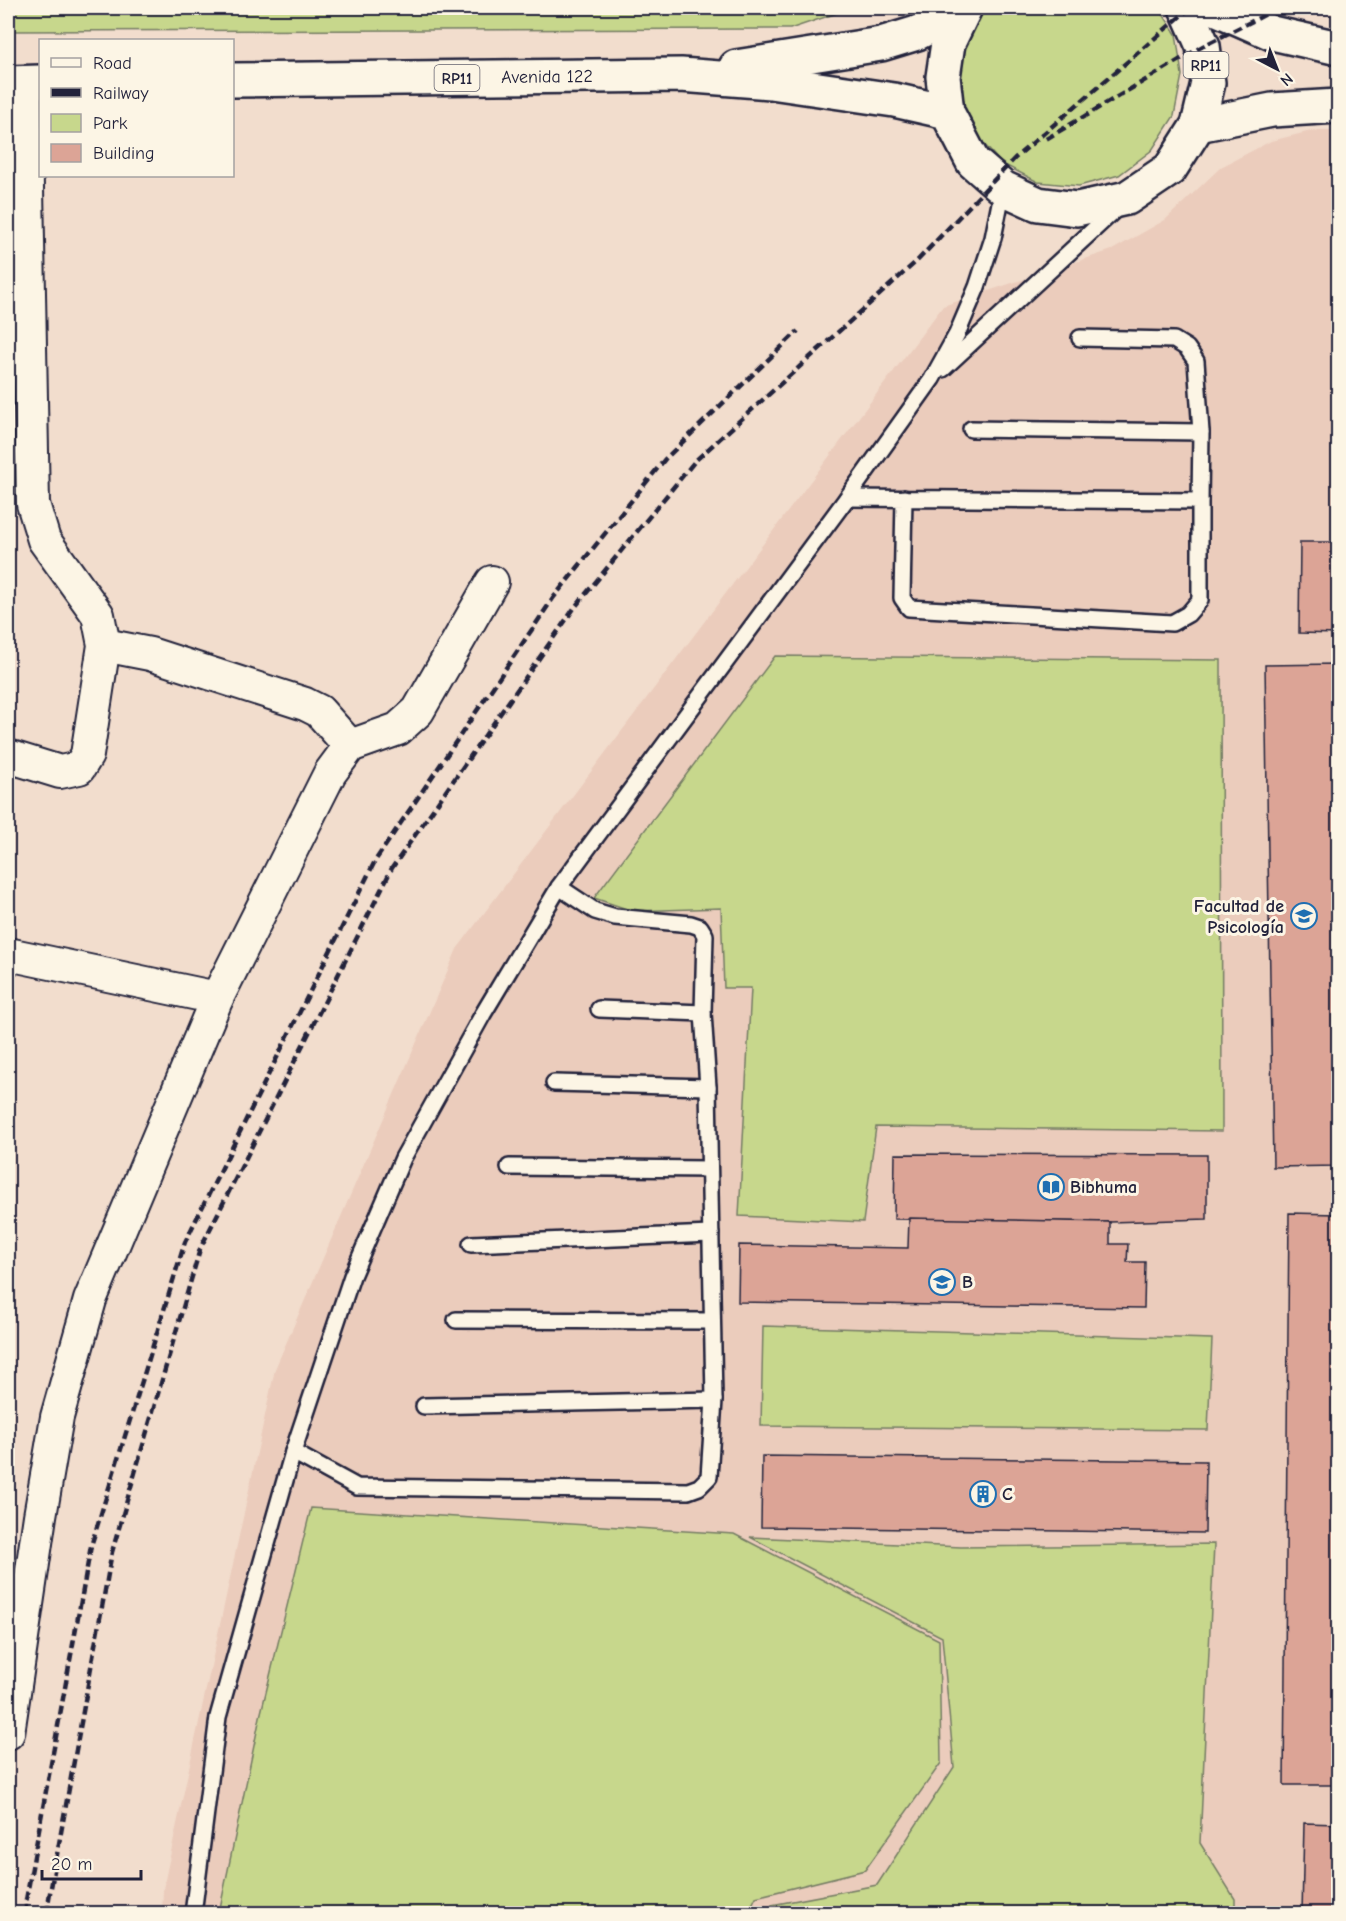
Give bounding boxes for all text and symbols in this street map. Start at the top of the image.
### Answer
legend [39,39,234,177]
north arrow [1247,39,1307,99]
road number: RP11 [1184,52,1228,78]
text: Road [93,53,132,74]
road number: RP11 [434,65,480,91]
street label: Avenida 122 [501,66,593,88]
text: N [1276,69,1296,90]
text: Railway [93,83,150,104]
text: Park [93,113,128,134]
text: Building [93,143,155,164]
place label: Facultad de Psicología [1194,896,1284,938]
school or university icon: Facultad de Psicología [1289,901,1319,931]
library icon: Bibhuma [1036,1172,1066,1202]
place label: Bibhuma [1070,1177,1137,1198]
school or university icon: B [927,1267,957,1297]
place label: B [962,1272,973,1293]
building icon: C [968,1479,998,1509]
place label: C [1002,1484,1013,1505]
scale bar [42,1843,141,1881]
text: 20 m [51,1854,92,1875]

